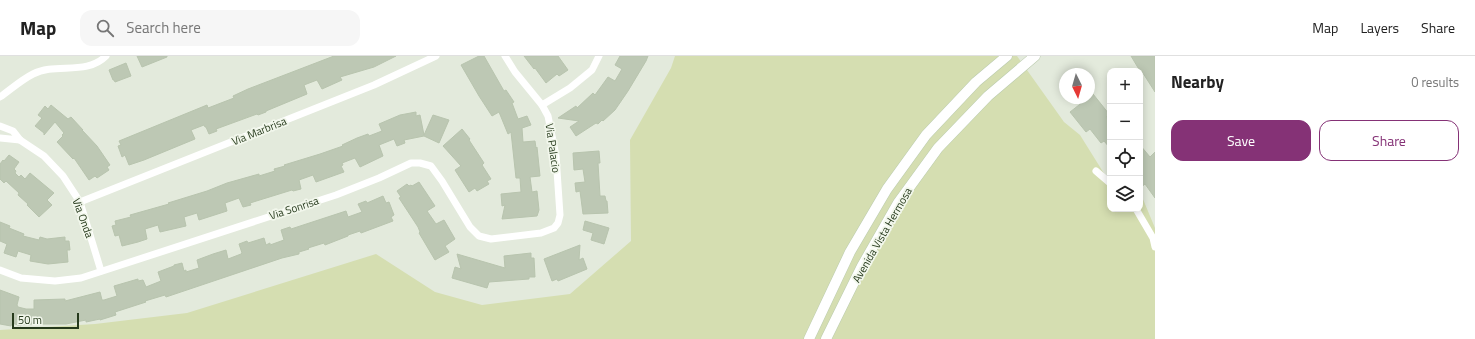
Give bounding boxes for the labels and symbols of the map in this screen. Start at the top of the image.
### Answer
north arrow [1059,68,1095,104]
street label: Via Marbrisa [229,113,289,149]
street label: Via Palacio [542,122,564,174]
street label: Avenida Vista Hermosa [848,184,916,285]
street label: Via Sonrisa [267,192,321,224]
street label: Via Onda [68,196,98,241]
scale bar [12,311,79,330]

